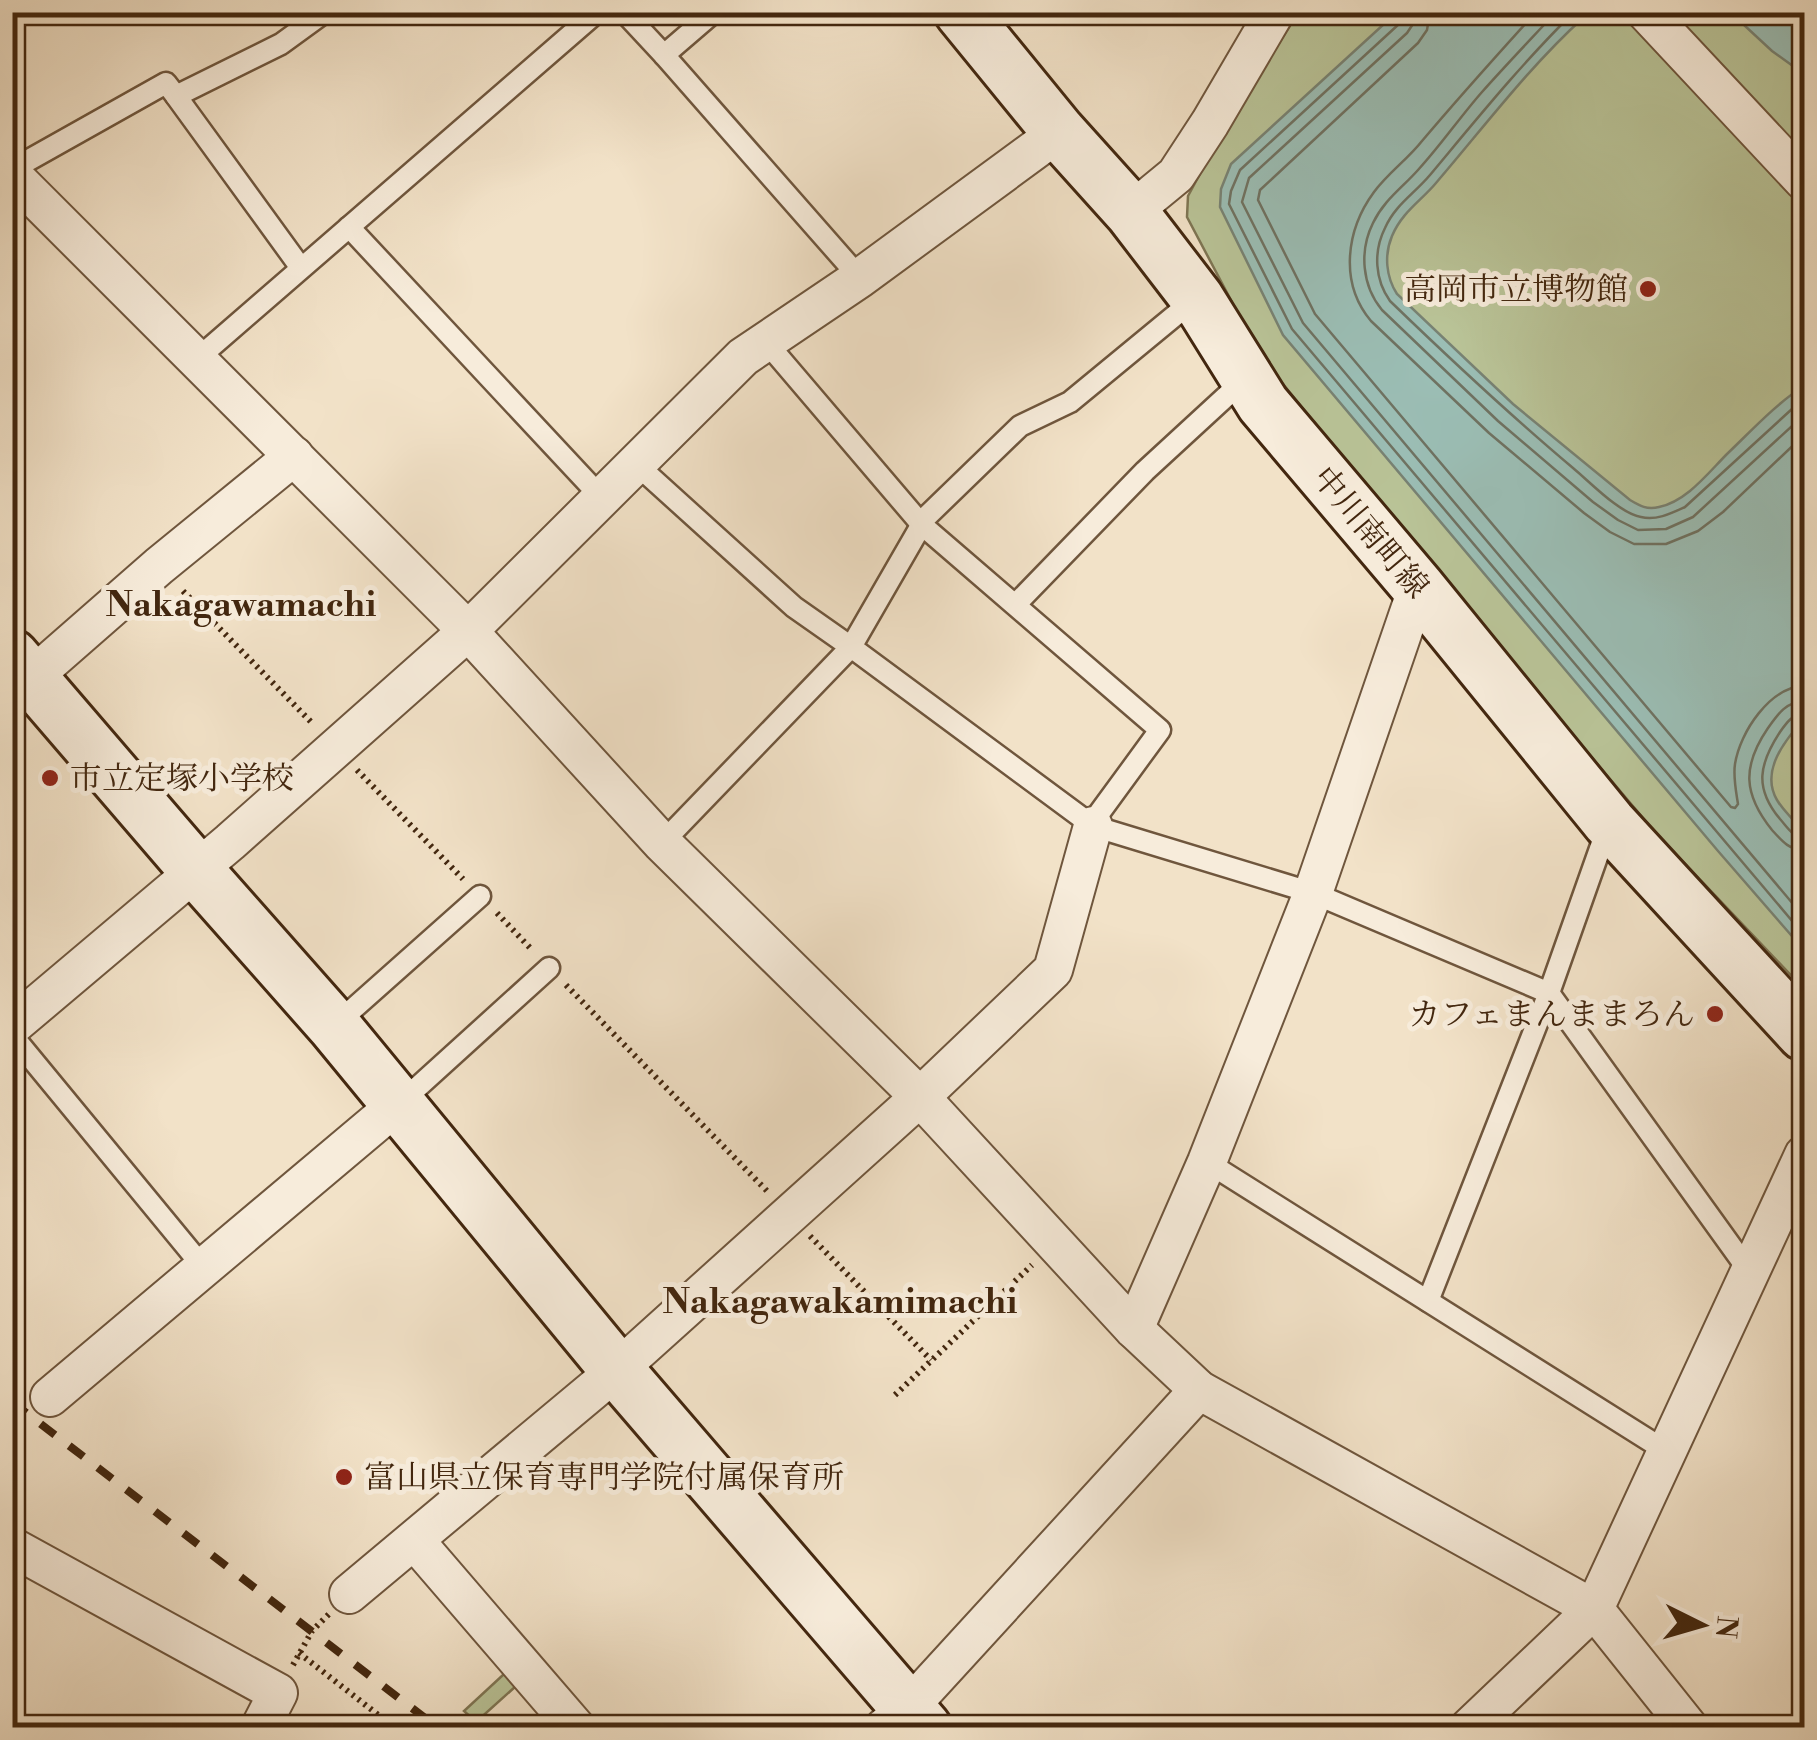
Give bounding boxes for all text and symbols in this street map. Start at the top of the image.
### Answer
place label: 高岡市立博物館 [1404,270,1628,310]
marker: 高岡市立博物館 [1637,278,1659,300]
street label: 中川南町線 [1303,458,1437,607]
district label: Nakagawamachi [106,584,376,627]
place label: 市立定塚小学校 [70,759,294,799]
marker: 市立定塚小学校 [39,767,61,789]
place label: カフェまんままろん [1409,995,1695,1035]
marker: カフェまんままろん [1704,1003,1726,1025]
district label: Nakagawakamimachi [663,1281,1017,1324]
place label: 富山県立保育専門学院付属保育所 [364,1458,844,1498]
marker: 富山県立保育専門学院付属保育所 [333,1466,355,1488]
north arrow [1652,1575,1752,1675]
text: N [1707,1614,1744,1640]

